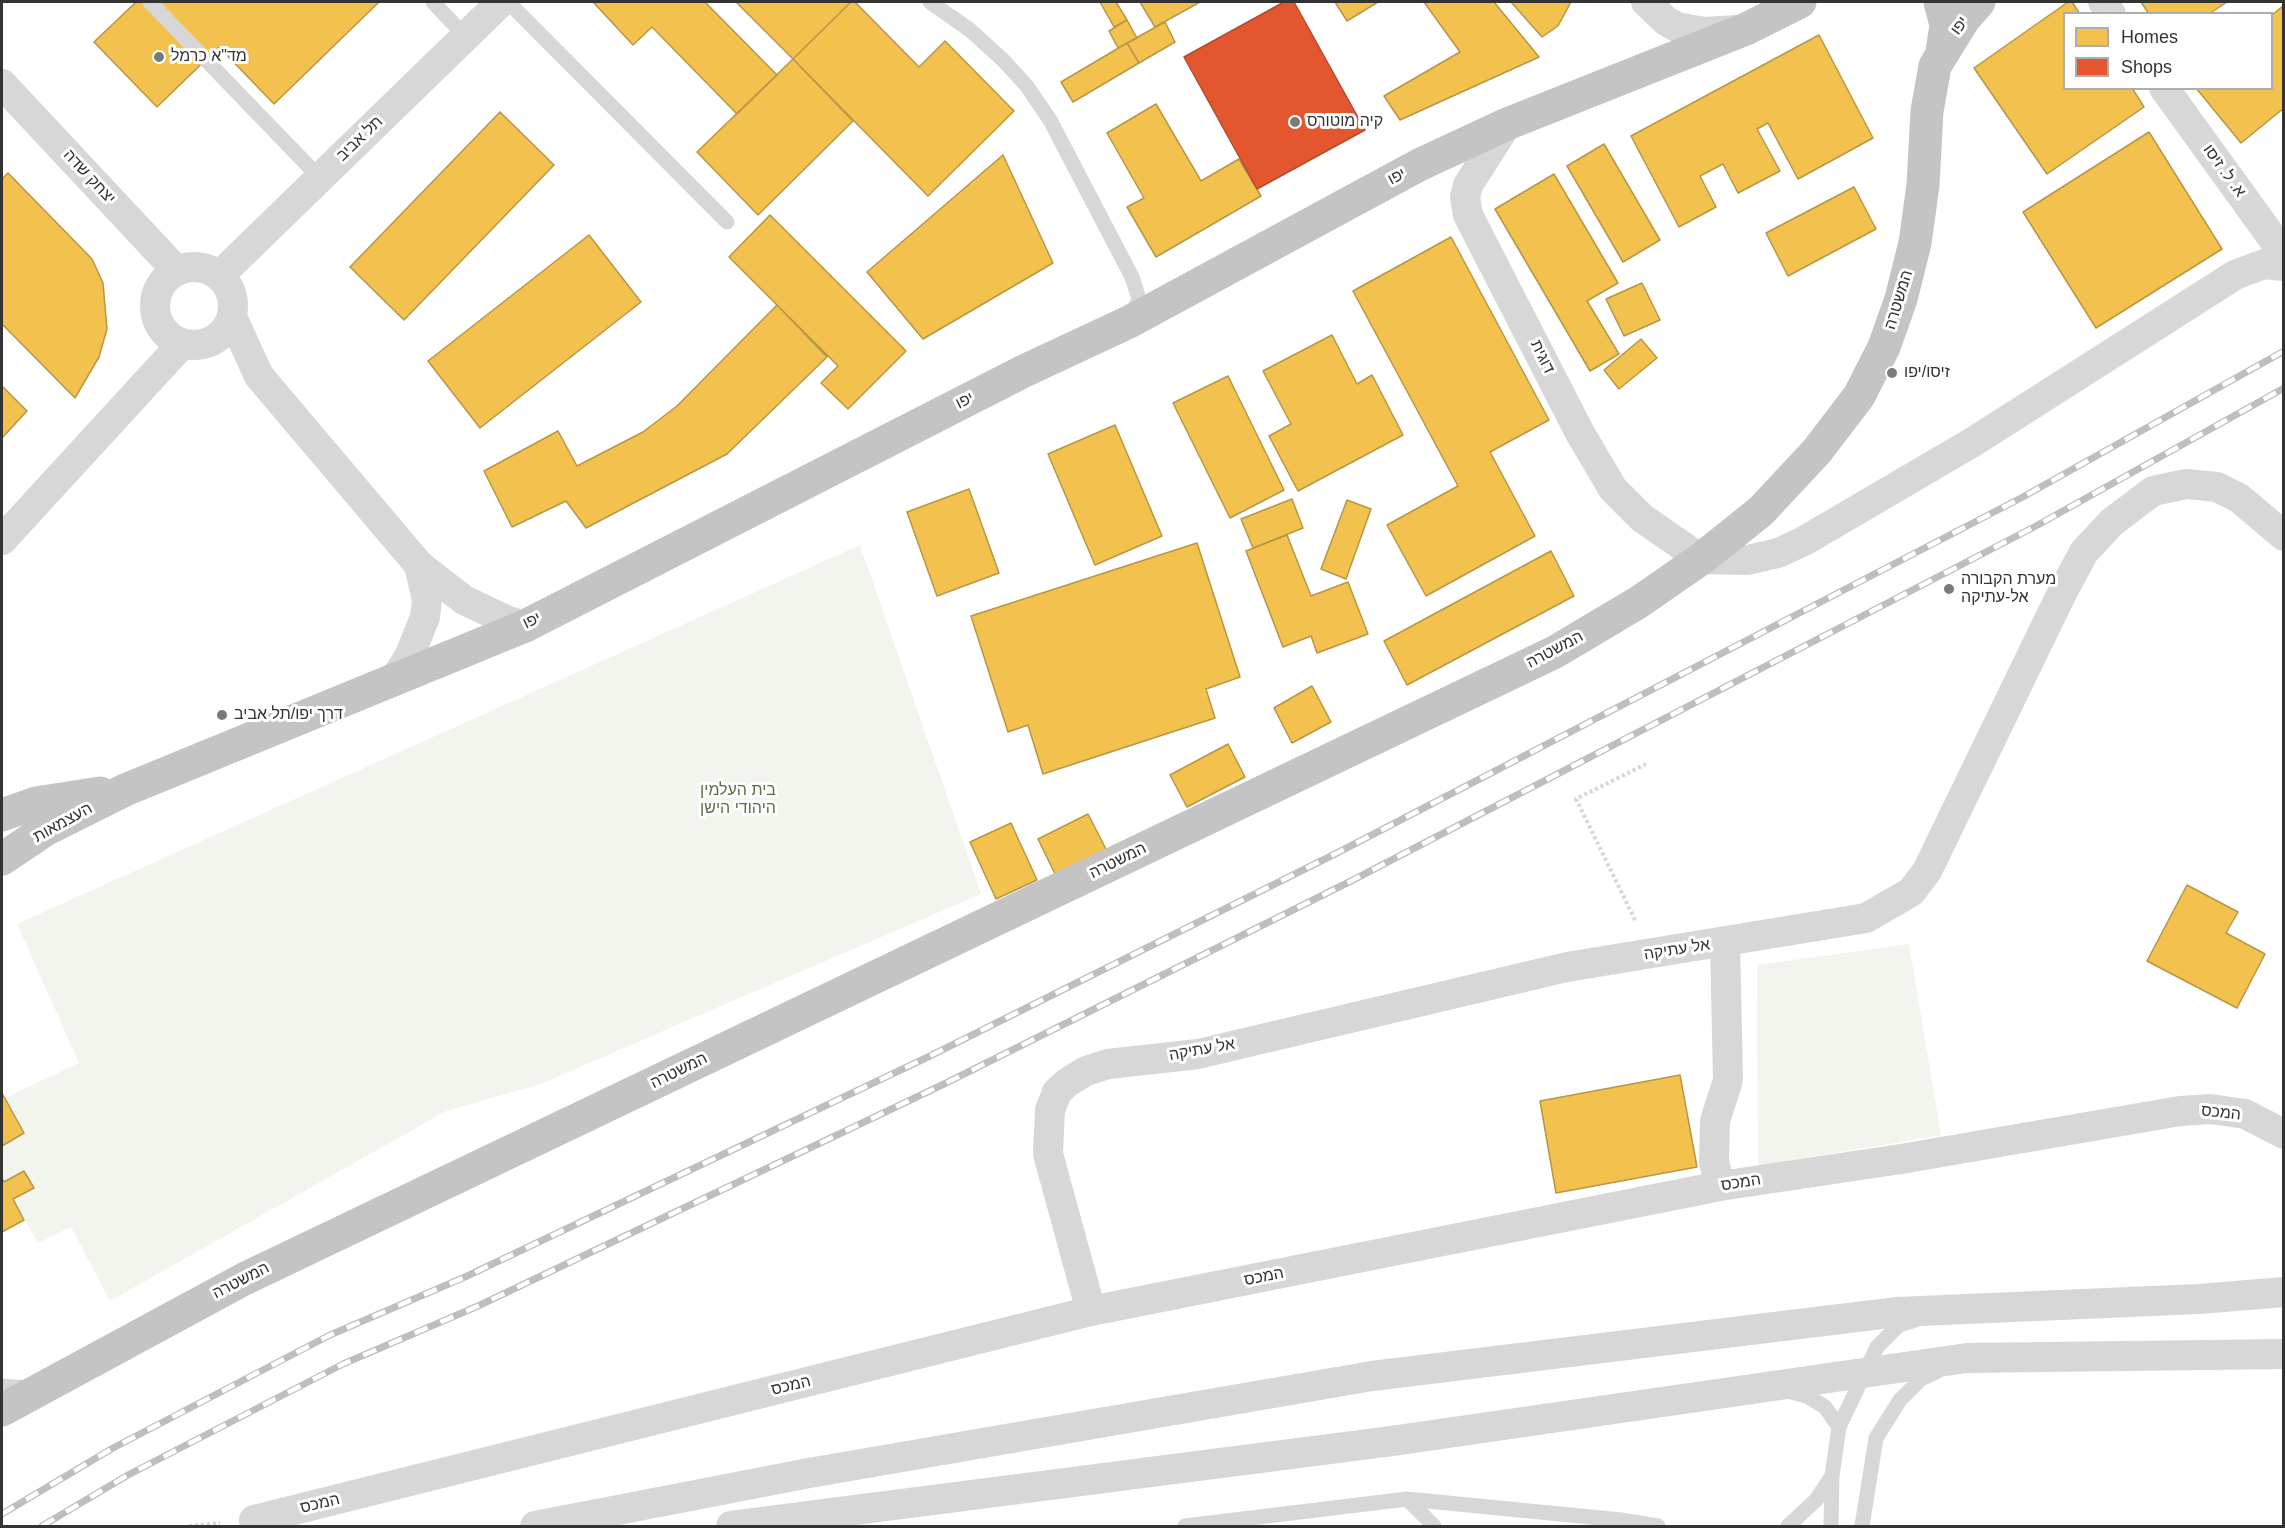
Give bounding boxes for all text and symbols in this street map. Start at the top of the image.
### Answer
legend [2063,12,2273,90]
street label: יפו [1947,13,1973,39]
text: Homes [2121,27,2178,47]
place label: מד"א כרמל [171,47,247,67]
marker: מד"א כרמל [152,50,166,64]
text: Shops [2121,57,2172,77]
street label: תל אביב [333,112,387,166]
place label: קיה מוטורס [1307,112,1383,132]
marker: קיה מוטורס [1288,115,1302,129]
street label: א. ל. זיסו [2199,141,2249,201]
street label: יצחק שדה [59,146,119,208]
street label: יפו [1385,164,1409,190]
street label: המשטרה [1881,268,1917,332]
street label: דוגית [1526,337,1558,377]
place label: זיסו/יפו [1904,363,1950,383]
marker: זיסו/יפו [1885,366,1899,380]
street label: יפו [953,388,977,414]
place label: מערת הקבורה אל-עתיקה [1961,570,2056,608]
marker: מערת הקבורה אל-עתיקה [1942,582,1956,596]
street label: יפו [520,608,544,634]
street label: המשטרה [1523,627,1587,673]
place label: דרך יפו/תל אביב [234,705,343,725]
marker: דרך יפו/תל אביב [215,708,229,722]
park label: בית העלמין היהודי הישן [700,781,776,819]
street label: העצמאות [30,799,96,847]
street label: המשטרה [1086,839,1150,883]
street label: אל עתיקה [1643,935,1711,965]
street label: אל עתיקה [1167,1035,1237,1065]
street label: המשטרה [647,1049,711,1093]
street label: המכס [2200,1101,2242,1125]
street label: המכס [1720,1170,1762,1196]
street label: המשטרה [209,1259,273,1303]
street label: המכס [1243,1264,1285,1290]
street label: המכס [769,1372,813,1400]
street label: המכס [298,1490,342,1518]

